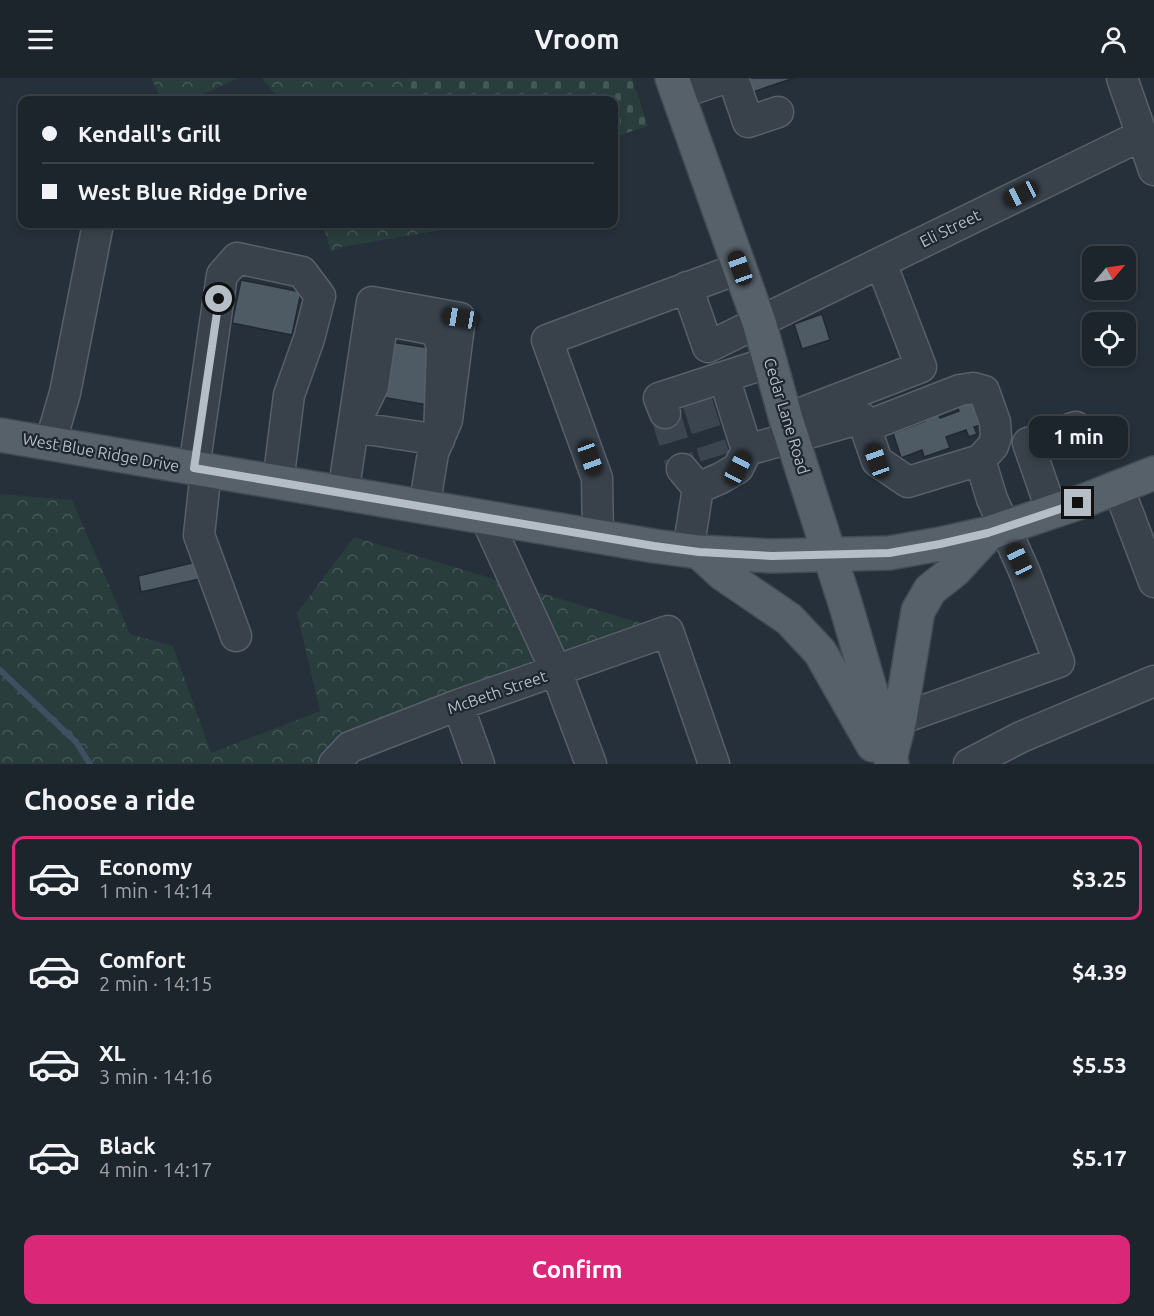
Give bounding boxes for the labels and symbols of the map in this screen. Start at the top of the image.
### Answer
car [1001,178,1041,210]
street label: Eli Street [917,205,984,250]
north arrow [1082,246,1136,300]
car [725,248,755,288]
route start [205,285,232,312]
car [441,306,479,330]
street label: Cedar Lane Road [761,356,813,476]
callout: 1 min [1028,416,1128,458]
street label: West Blue Ridge Drive [21,429,181,475]
car [575,438,605,478]
car [862,441,892,481]
car [722,448,754,488]
route end [1064,489,1091,516]
car [1003,540,1035,580]
street label: McBeth Street [445,666,550,717]

